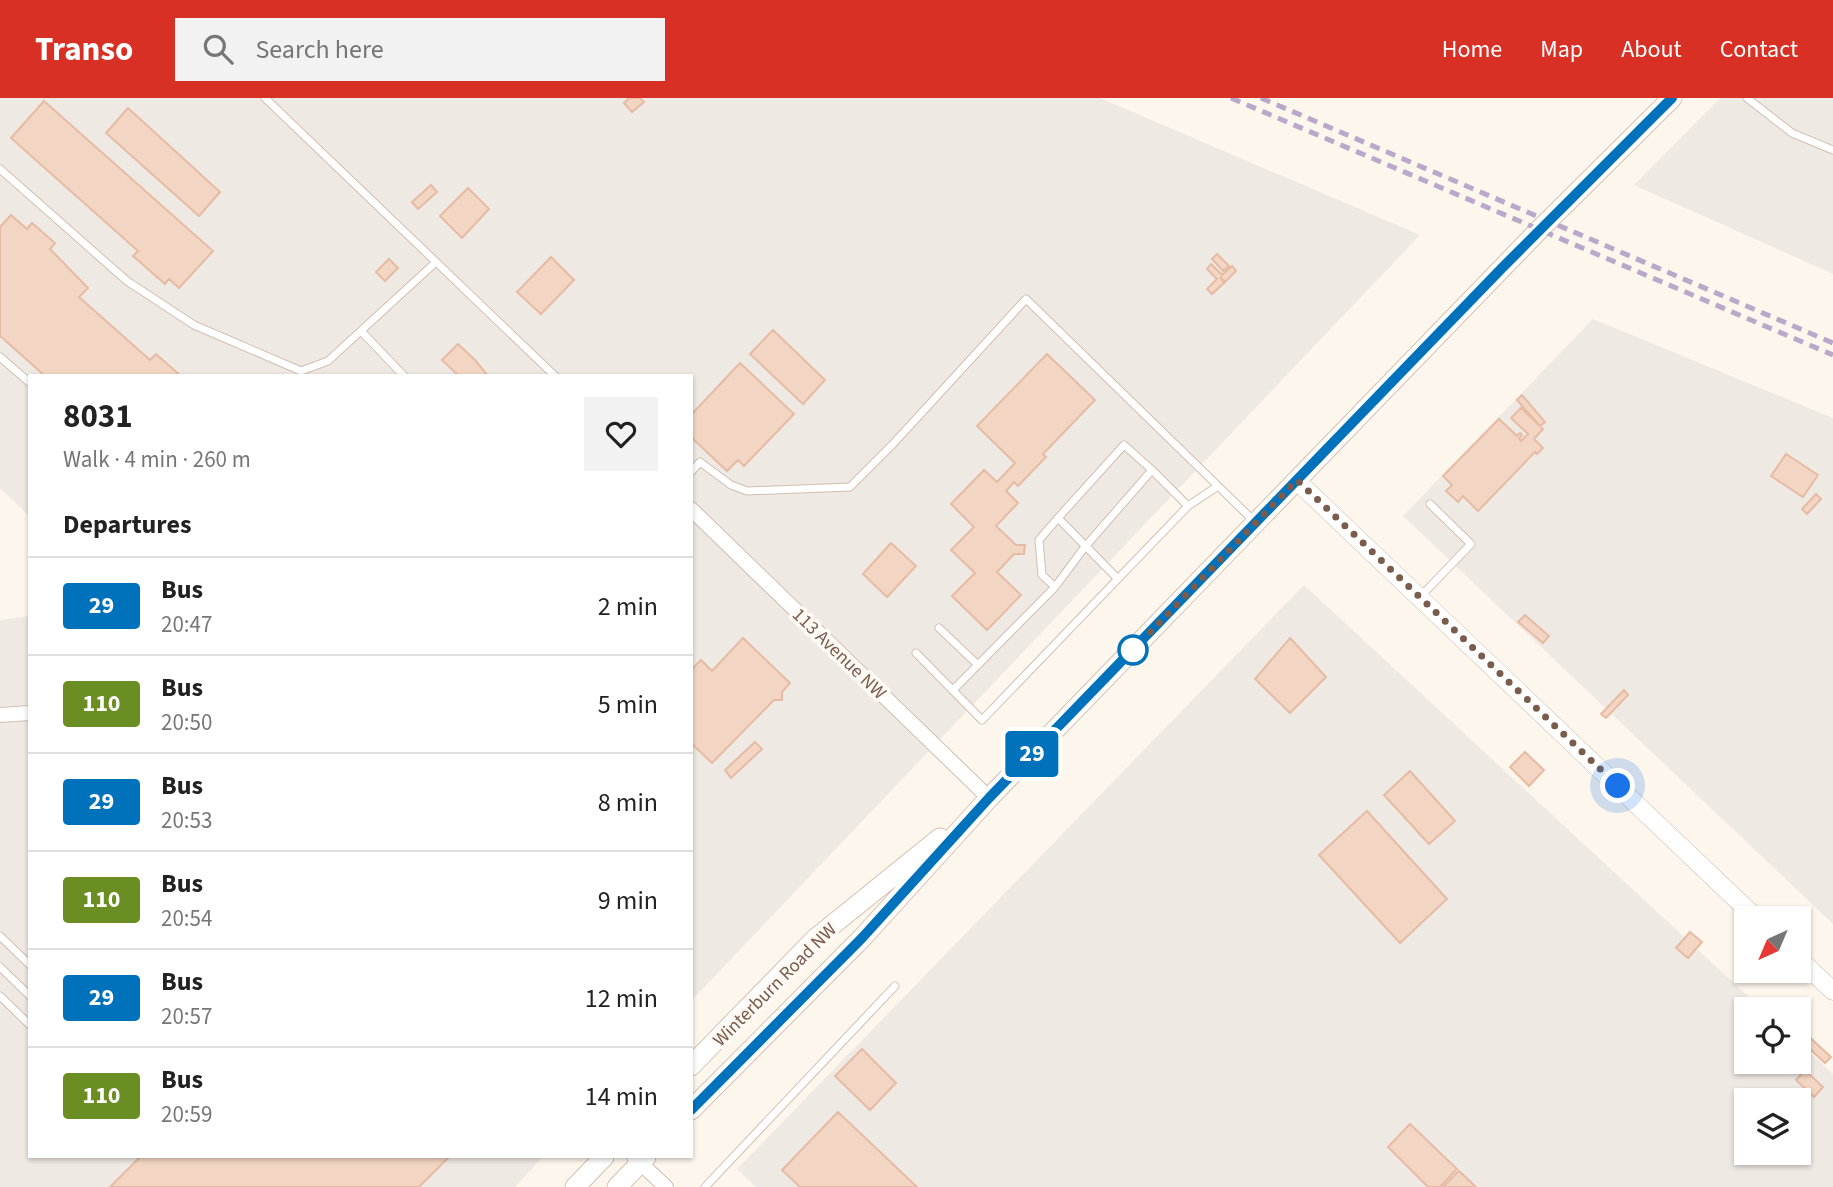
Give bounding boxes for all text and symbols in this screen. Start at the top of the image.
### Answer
search box [175,18,665,81]
text: Transo [35,26,133,73]
icon: search [199,30,237,68]
text: Search here [255,31,384,68]
text: Home [1442,32,1502,67]
text: Map [1540,32,1583,67]
text: About [1621,32,1682,67]
text: Contact [1720,32,1798,67]
text: 8031 [63,393,133,440]
button: heart [584,397,658,471]
text: Walk · 4 min · 260 m [63,443,251,476]
text: Departures [63,506,191,543]
text: Bus [161,571,203,608]
text: 29 [89,588,114,623]
text: 2 min [598,588,658,625]
street label: 113 Avenue NW [786,602,892,706]
text: 20:47 [161,608,212,641]
unlabelled marker [1118,635,1148,665]
text: Bus [161,669,203,706]
text: 110 [82,686,121,721]
text: 5 min [598,686,658,723]
text: 20:50 [161,706,212,739]
line badge: 29 [1000,731,1064,777]
text: 29 [1019,736,1045,771]
text: Bus [161,767,203,804]
your location [1600,768,1635,803]
text: 29 [89,784,114,819]
text: 8 min [598,784,658,821]
text: 20:53 [161,804,212,837]
text: Bus [161,865,203,902]
text: 110 [82,882,121,917]
text: 9 min [598,882,658,919]
text: 20:54 [161,902,212,935]
north arrow [1734,906,1811,984]
map controls [1734,906,1811,1165]
street label: Winterburn Road NW [707,917,843,1053]
text: Bus [161,963,203,1000]
text: 29 [89,980,114,1015]
text: 12 min [585,980,658,1017]
button: locate [1734,997,1811,1074]
text: 20:57 [161,1000,212,1033]
text: Bus [161,1061,203,1098]
text: 110 [82,1078,121,1113]
text: 14 min [585,1078,658,1115]
button: layers [1734,1088,1811,1165]
text: 20:59 [161,1098,212,1131]

